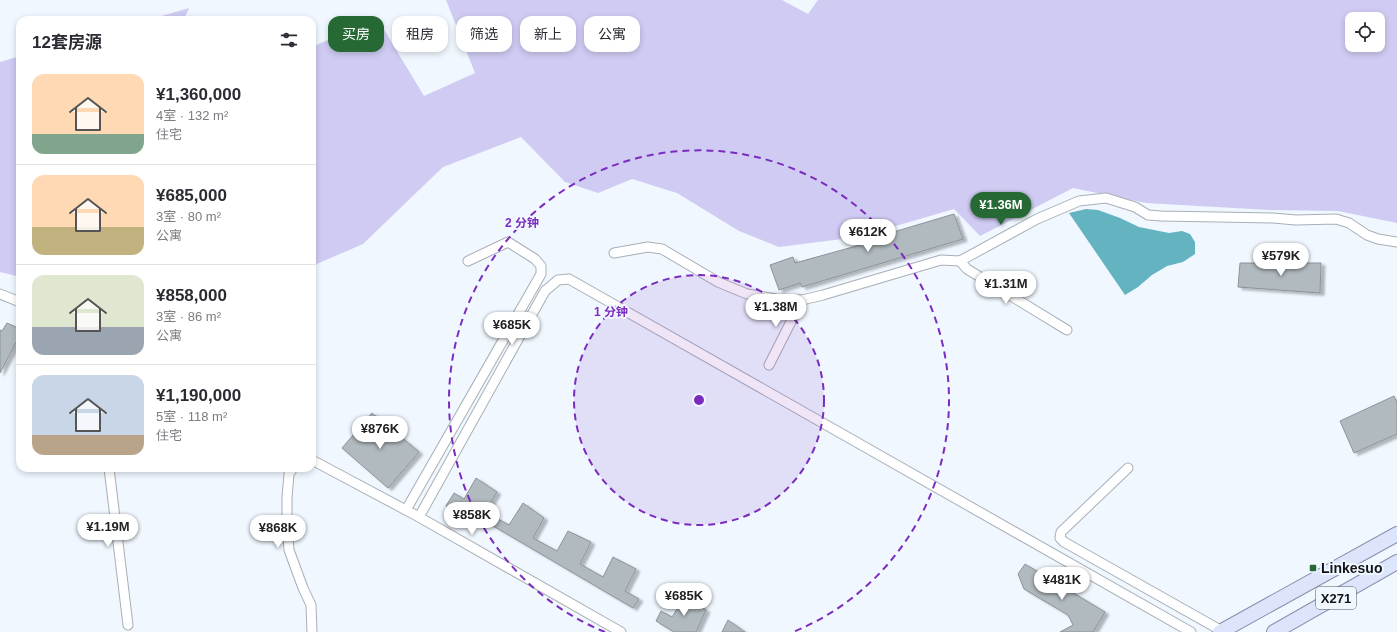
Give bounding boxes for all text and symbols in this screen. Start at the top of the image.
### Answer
map controls [1345,12,1385,52]
button: locate [1345,12,1385,52]
chip: 买房 [328,16,384,52]
chip: 租房 [392,16,448,52]
chip: 筛选 [456,16,512,52]
chip: 新上 [520,16,576,52]
chip: 公寓 [584,16,640,52]
icon: filters [278,29,300,51]
text: 12套房源 [32,33,102,52]
text: ¥1,360,000 [156,85,241,104]
icon: home [64,90,112,138]
text: 4室 · 132 m² [156,108,228,123]
text: 住宅 [156,127,182,142]
text: ¥685,000 [156,186,227,205]
icon: home [64,191,112,239]
pin: ¥1.36M [968,192,1034,226]
text: ¥1.36M [979,197,1023,212]
text: 3室 · 80 m² [156,209,221,224]
text: 2 分钟 [505,216,539,230]
pin: ¥612K [840,219,896,253]
text: ¥612K [849,224,887,239]
text: 公寓 [156,228,182,243]
pin: ¥579K [1253,243,1309,277]
text: ¥579K [1262,248,1300,263]
pin: ¥1.31M [973,271,1039,305]
text: ¥1.31M [984,276,1028,291]
text: ¥858,000 [156,286,227,305]
icon: home [64,291,112,339]
pin: ¥1.38M [743,294,809,328]
text: ¥1.38M [754,299,798,314]
text: 1 分钟 [594,305,628,319]
text: 3室 · 86 m² [156,309,221,324]
pin: ¥685K [484,312,540,346]
text: ¥685K [493,317,531,332]
text: 公寓 [156,328,182,343]
text: ¥1,190,000 [156,386,241,405]
icon: home [64,391,112,439]
centre of rings [692,393,706,407]
text: 5室 · 118 m² [156,409,227,424]
pin: ¥876K [352,416,408,450]
text: ¥876K [361,421,399,436]
text: 住宅 [156,428,182,443]
pin: ¥858K [444,502,500,536]
text: ¥858K [453,507,491,522]
pin: ¥1.19M [75,514,141,548]
pin: ¥868K [250,515,306,549]
text: ¥1.19M [86,519,130,534]
text: ¥868K [259,520,297,535]
place label: Linkesuo [1321,560,1382,576]
marker: Linkesuo [1308,563,1318,573]
pin: ¥481K [1034,567,1090,601]
text: ¥481K [1043,572,1081,587]
pin: ¥685K [656,583,712,617]
road number: X271 [1316,587,1356,609]
text: ¥685K [665,588,703,603]

